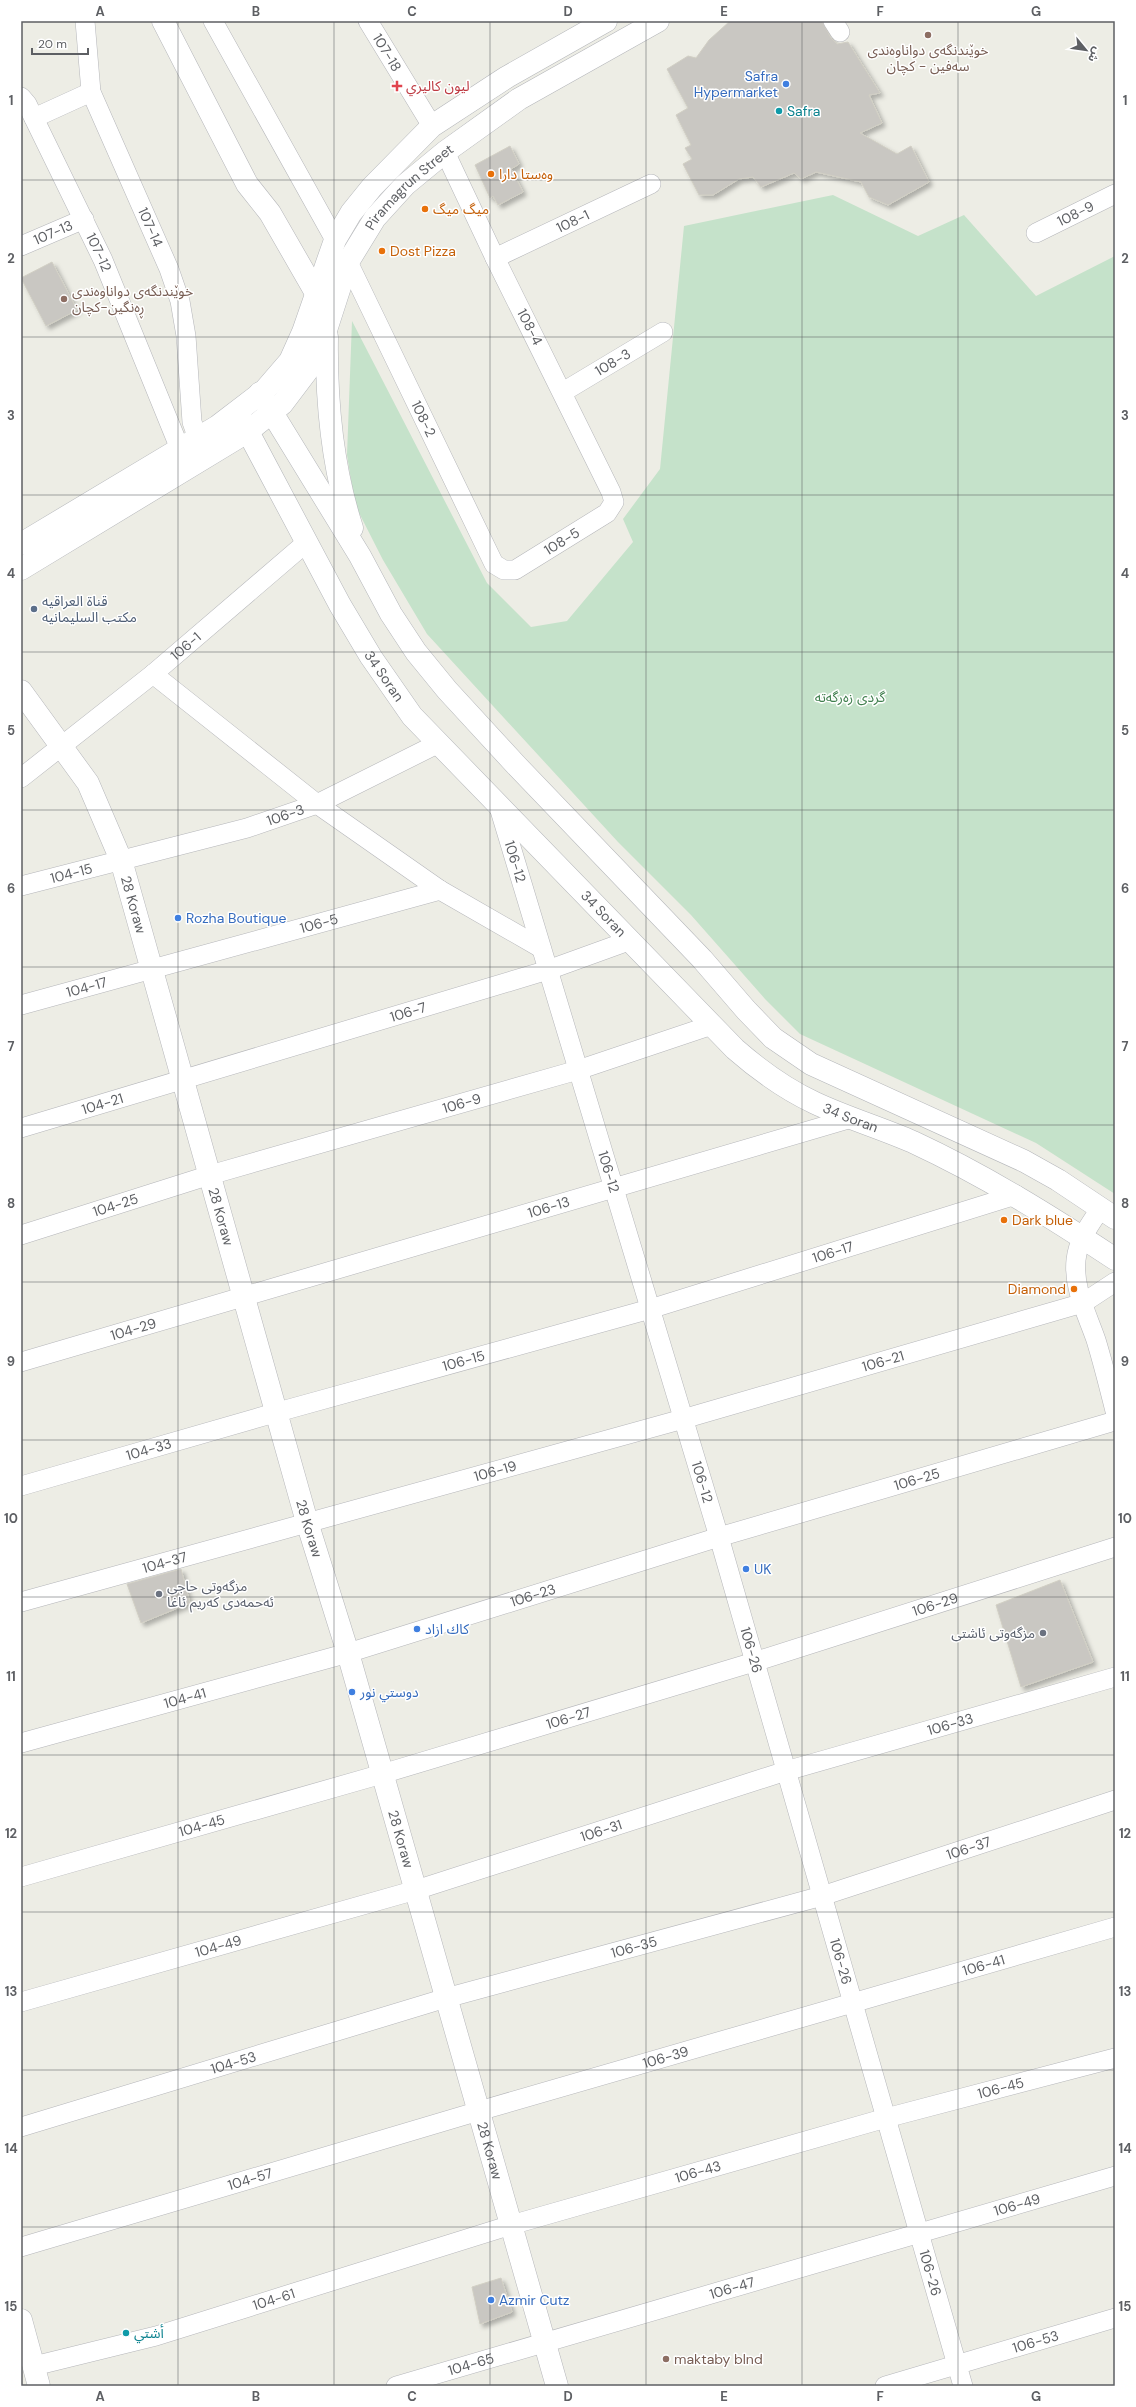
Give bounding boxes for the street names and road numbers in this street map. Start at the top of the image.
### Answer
street label: 107-18 [369,30,406,75]
street label: Piramagrun Street [361,140,457,233]
street label: 108-9 [1054,197,1097,230]
street label: 107-14 [134,205,167,250]
street label: 108-1 [553,206,592,237]
street label: 107-13 [31,216,76,249]
street label: 107-12 [82,230,116,274]
street label: 108-4 [513,306,547,349]
street label: 108-3 [592,345,634,380]
street label: 108-2 [407,398,440,440]
street label: 108-5 [541,523,583,559]
street label: 106-1 [167,628,205,664]
street label: 34 Soran [360,647,408,705]
street label: 106-3 [264,800,307,830]
street label: 106-12 [501,838,530,885]
street label: 104-15 [48,859,94,887]
street label: 28 Koraw [117,874,150,936]
street label: 34 Soran [577,887,630,941]
street label: 106-5 [298,909,340,937]
street label: 104-17 [64,973,109,1001]
street label: 106-7 [388,998,428,1026]
street label: 104-21 [79,1089,125,1118]
street label: 106-9 [440,1089,483,1117]
street label: 34 Soran [820,1099,881,1136]
street label: 106-12 [594,1149,624,1195]
street label: 28 Koraw [204,1186,238,1248]
street label: 104-25 [90,1189,140,1221]
street label: 106-13 [526,1192,572,1222]
street label: 106-17 [810,1237,856,1267]
street label: 104-29 [108,1314,158,1344]
street label: 106-15 [440,1346,487,1375]
street label: 106-21 [860,1346,906,1376]
street label: 104-33 [124,1434,174,1464]
street label: 106-19 [472,1456,519,1485]
street label: 106-12 [688,1459,717,1505]
street label: 106-25 [892,1464,942,1494]
street label: 28 Koraw [292,1497,327,1560]
street label: 104-37 [140,1548,189,1577]
street label: 106-23 [508,1580,558,1611]
street label: 106-29 [910,1589,960,1620]
street label: 106-26 [736,1625,767,1675]
street label: 104-41 [162,1684,208,1712]
street label: 106-27 [544,1703,593,1733]
street label: 106-33 [925,1709,975,1739]
street label: 28 Koraw [384,1808,418,1870]
street label: 104-45 [177,1810,227,1841]
street label: 106-31 [578,1815,624,1846]
street label: 106-37 [944,1832,993,1864]
street label: 104-49 [193,1931,244,1961]
street label: 106-35 [609,1932,659,1962]
street label: 106-26 [826,1936,856,1987]
street label: 106-41 [960,1950,1007,1980]
street label: 106-39 [641,2042,691,2072]
street label: 104-53 [208,2047,258,2078]
street label: 106-45 [975,2073,1026,2103]
street label: 28 Koraw [473,2120,507,2182]
street label: 106-43 [673,2157,723,2187]
street label: 104-57 [226,2164,275,2194]
street label: 106-49 [992,2189,1043,2220]
street label: 106-26 [915,2248,946,2298]
street label: 106-47 [707,2273,757,2303]
street label: 104-61 [250,2284,297,2314]
street label: 106-53 [1010,2326,1061,2357]
street label: 104-65 [446,2349,496,2379]

